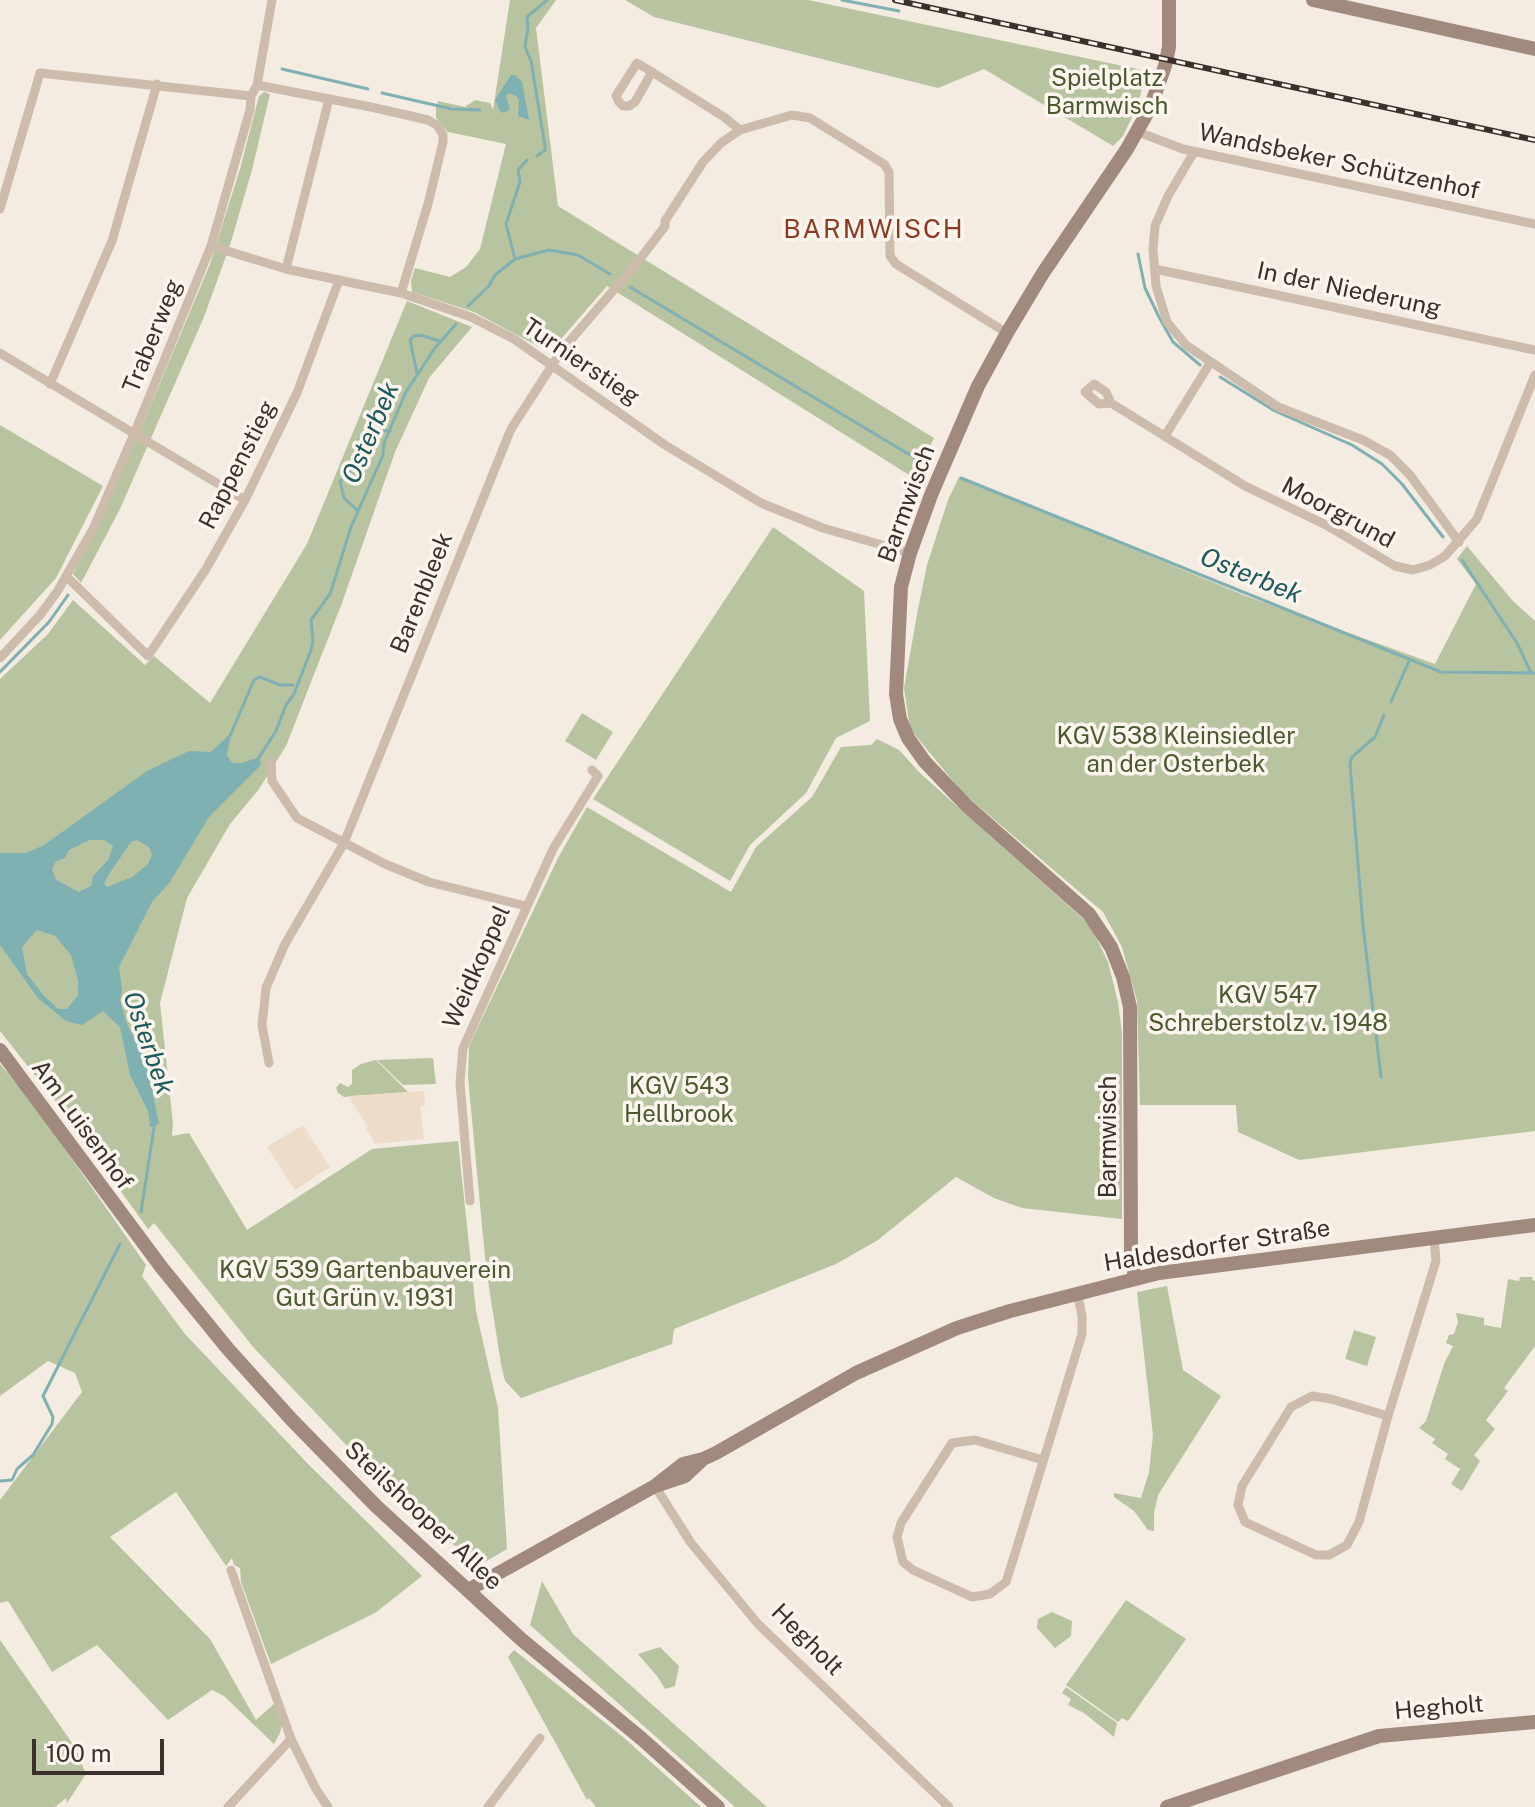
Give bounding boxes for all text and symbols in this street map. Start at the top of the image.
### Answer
park label: Spielplatz Barmwisch [1046,65,1168,121]
street label: Wandsbeker Schützenhof [1196,118,1482,206]
district label: BARMWISCH [783,214,965,246]
street label: In der Niederung [1254,256,1444,324]
street label: Traberweg [117,275,189,397]
street label: Turnierstieg [517,312,645,412]
water label: Osterbek [336,378,406,488]
street label: Rappenstieg [193,396,283,534]
street label: Barmwisch [872,441,942,567]
street label: Moorgrund [1277,471,1399,555]
street label: Barenbleek [385,528,459,658]
water label: Osterbek [1196,541,1306,611]
park label: KGV 538 Kleinsiedler an der Osterbek [1056,723,1296,779]
street label: Weidkoppel [437,901,517,1033]
park label: KGV 547 Schreberstolz v. 1948 [1148,982,1388,1038]
water label: Osterbek [116,987,180,1099]
street label: Am Luisenhof [25,1054,139,1196]
park label: KGV 543 Hellbrook [624,1073,734,1129]
street label: Barmwisch [1095,1076,1123,1198]
street label: Haldesdorfer Straße [1102,1214,1332,1278]
park label: KGV 539 Gartenbauverein Gut Grün v. 1931 [219,1257,511,1313]
street label: Steilshooper Allee [338,1435,508,1597]
street label: Hegholt [765,1598,849,1682]
street label: Hegholt [1393,1690,1485,1726]
scale bar [36,1723,168,1773]
text: 100 m [46,1739,112,1767]

